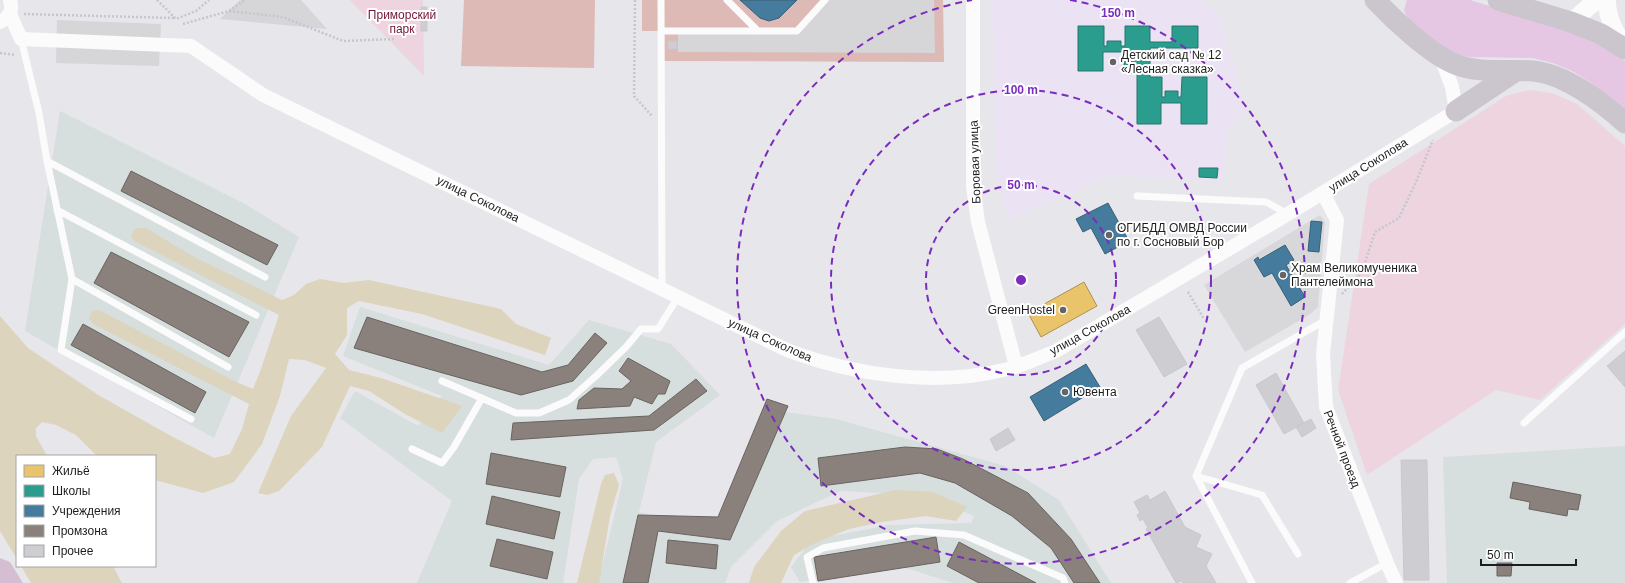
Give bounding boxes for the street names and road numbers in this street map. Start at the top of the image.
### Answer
street label: Боровая улица [967,120,983,204]
street label: улица Соколова [1326,135,1410,195]
street label: улица Соколова [434,173,522,225]
street label: улица Соколова [1047,302,1133,358]
street label: улица Соколова [726,315,814,365]
street label: Речной проезд [1321,408,1363,490]

